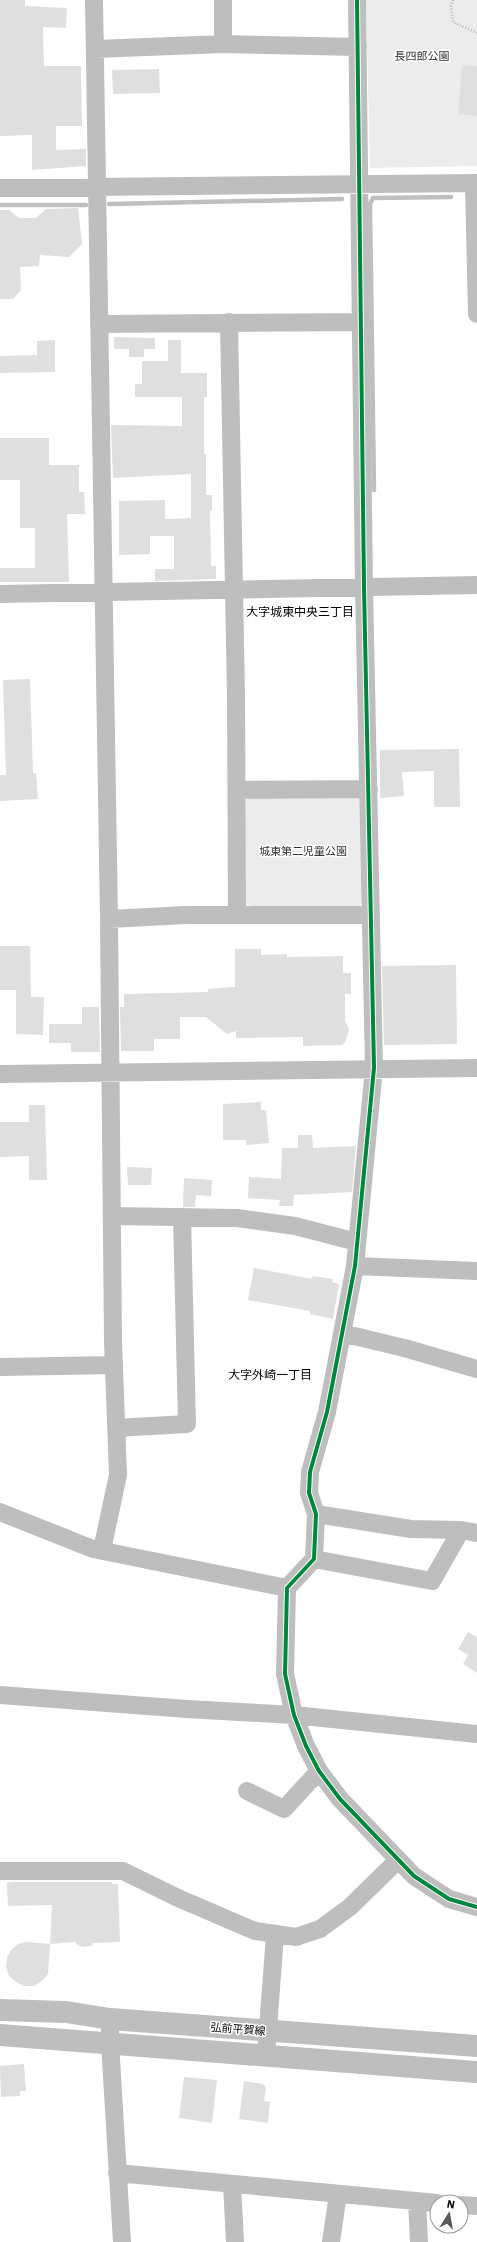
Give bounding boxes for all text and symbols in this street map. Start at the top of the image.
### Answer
park label: 長四郎公園 [395,49,450,63]
district label: 大字城東中央三丁目 [246,604,354,619]
park label: 城東第二児童公園 [259,844,347,858]
district label: 大字外崎一丁目 [228,1367,312,1382]
street label: 弘前平賀線 [210,2020,266,2038]
north arrow [429,2194,469,2234]
text: N [446,2197,456,2212]

